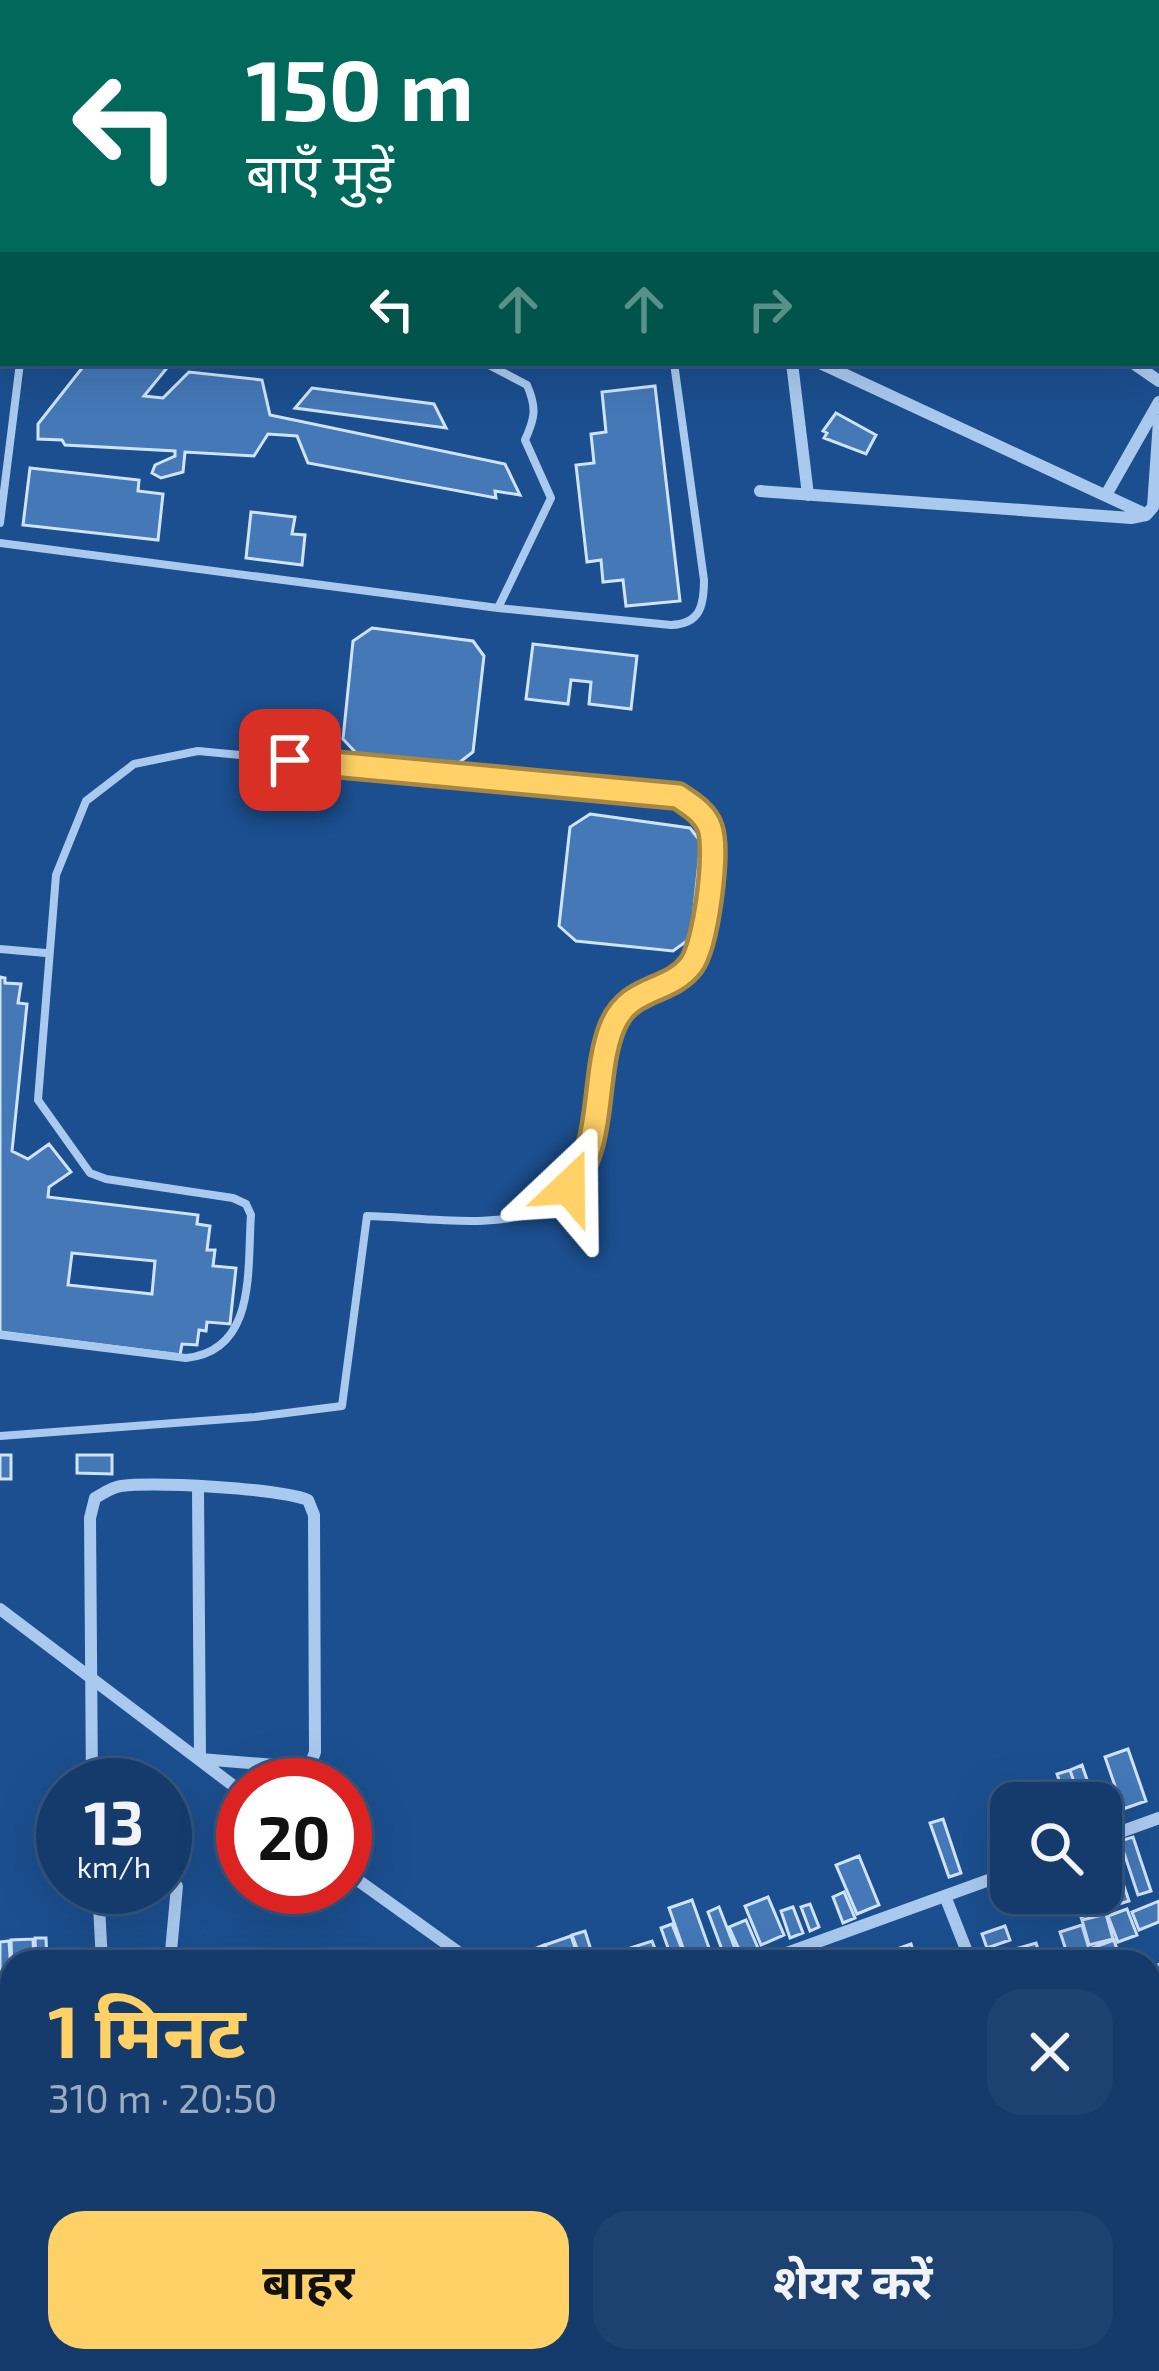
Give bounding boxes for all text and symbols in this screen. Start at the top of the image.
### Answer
text: 150 m [246,37,474,138]
icon: left [48,48,204,204]
text: बाएँ मुड़ें [246,139,394,204]
icon: left [359,276,425,342]
icon: ahead [485,276,551,342]
icon: ahead [611,276,677,342]
icon: right [737,276,803,342]
pin [239,709,341,811]
icon: arrive [257,727,323,793]
position arrow [506,1124,632,1250]
speed limit sign: 20 [216,1758,372,1914]
map controls [990,1782,1122,1914]
button: search [990,1782,1122,1914]
text: 13 [84,1785,144,1857]
text: km/h [77,1848,151,1884]
text: 1 मिनट [48,1986,246,2072]
button: close [987,1989,1113,2115]
text: 310 m · 20:50 [48,2074,277,2121]
button: बाहर [48,2211,569,2349]
button: शेयर करें [593,2211,1113,2349]

